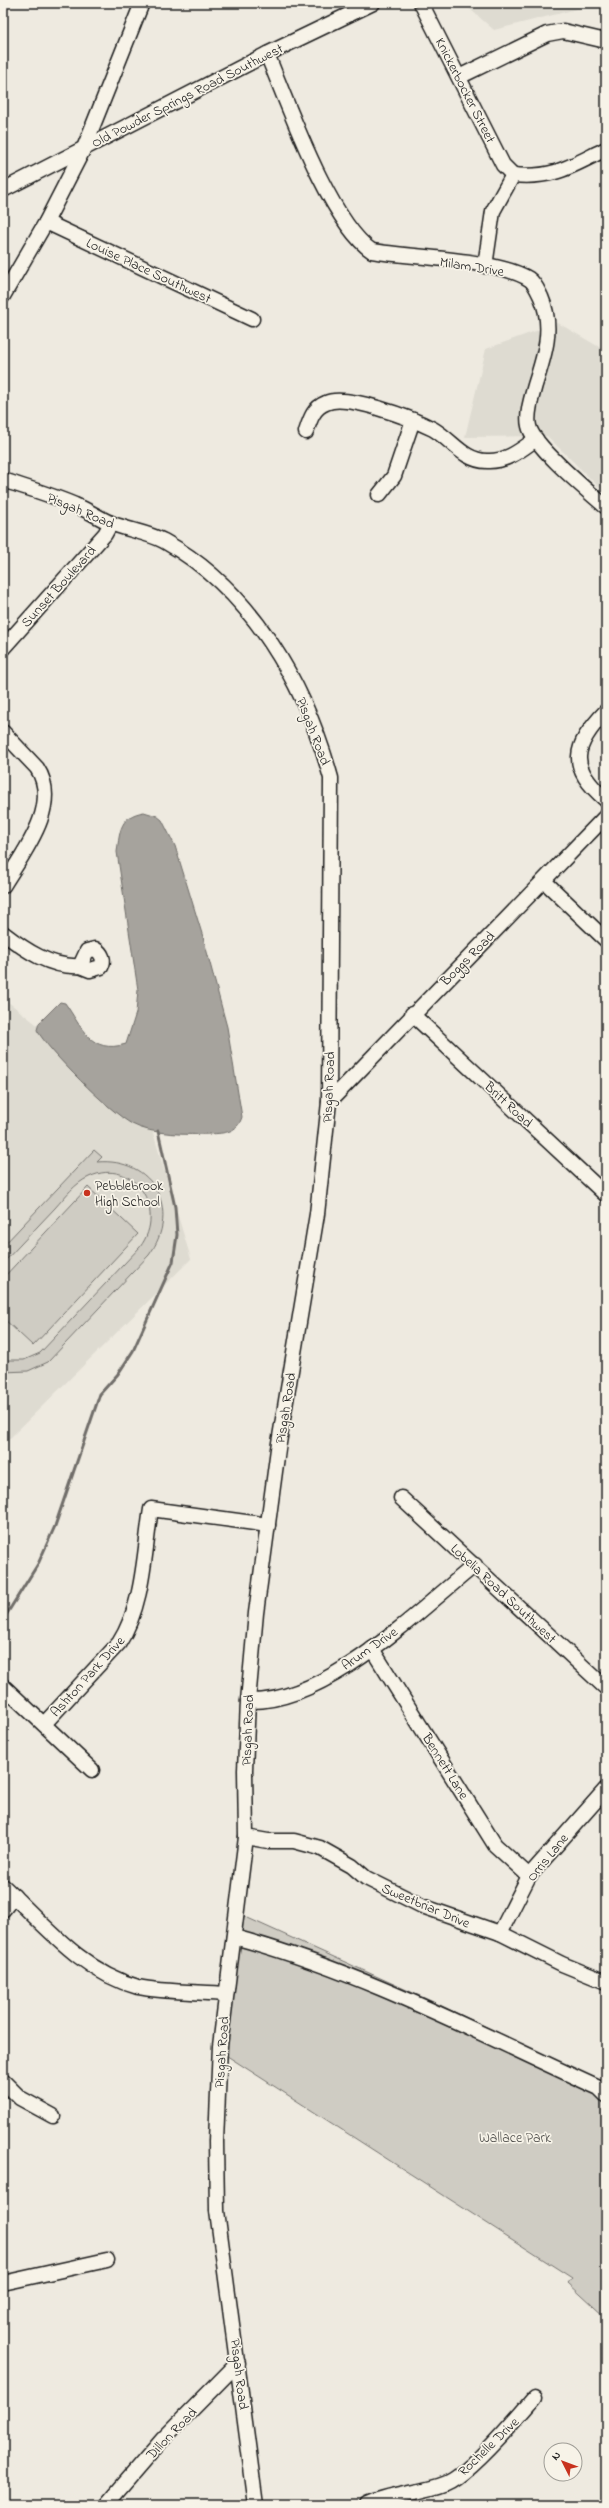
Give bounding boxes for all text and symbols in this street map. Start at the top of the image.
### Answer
street label: Knickerbocker Street [429,34,500,147]
street label: Old Powder Springs Road Southwest [88,39,288,155]
street label: Louise Place Southwest [82,233,215,310]
street label: Milam Drive [438,252,506,283]
street label: Pisgah Road [43,488,117,536]
street label: Sunset Boulevard [17,541,102,633]
street label: Pisgah Road [289,694,335,769]
street label: Boggs Road [435,927,501,993]
street label: Pisgah Road [318,1051,342,1123]
street label: Britt Road [478,1076,537,1133]
place label: Pebblebrook High School [95,1176,164,1214]
marker: Pebblebrook High School [82,1188,92,1198]
street label: Pisgah Road [271,1371,303,1445]
street label: Lobelia Road Southwest [445,1539,561,1649]
street label: Arum Drive [337,1622,403,1676]
street label: Ashton Park Drive [46,1631,131,1722]
street label: Pisgah Road [237,1694,261,1766]
street label: Bennett Lane [416,1729,474,1805]
street label: Orris Lane [522,1829,575,1887]
street label: Sweetbriar Drive [378,1878,474,1935]
street label: Pisgah Road [210,2016,236,2089]
park label: Wallace Park [479,2128,552,2149]
street label: Pisgah Road [223,2337,253,2411]
street label: Dillon Road [141,2403,203,2466]
street label: Rochelle Drive [454,2412,525,2482]
north arrow [543,2442,583,2482]
text: N [548,2448,565,2464]

